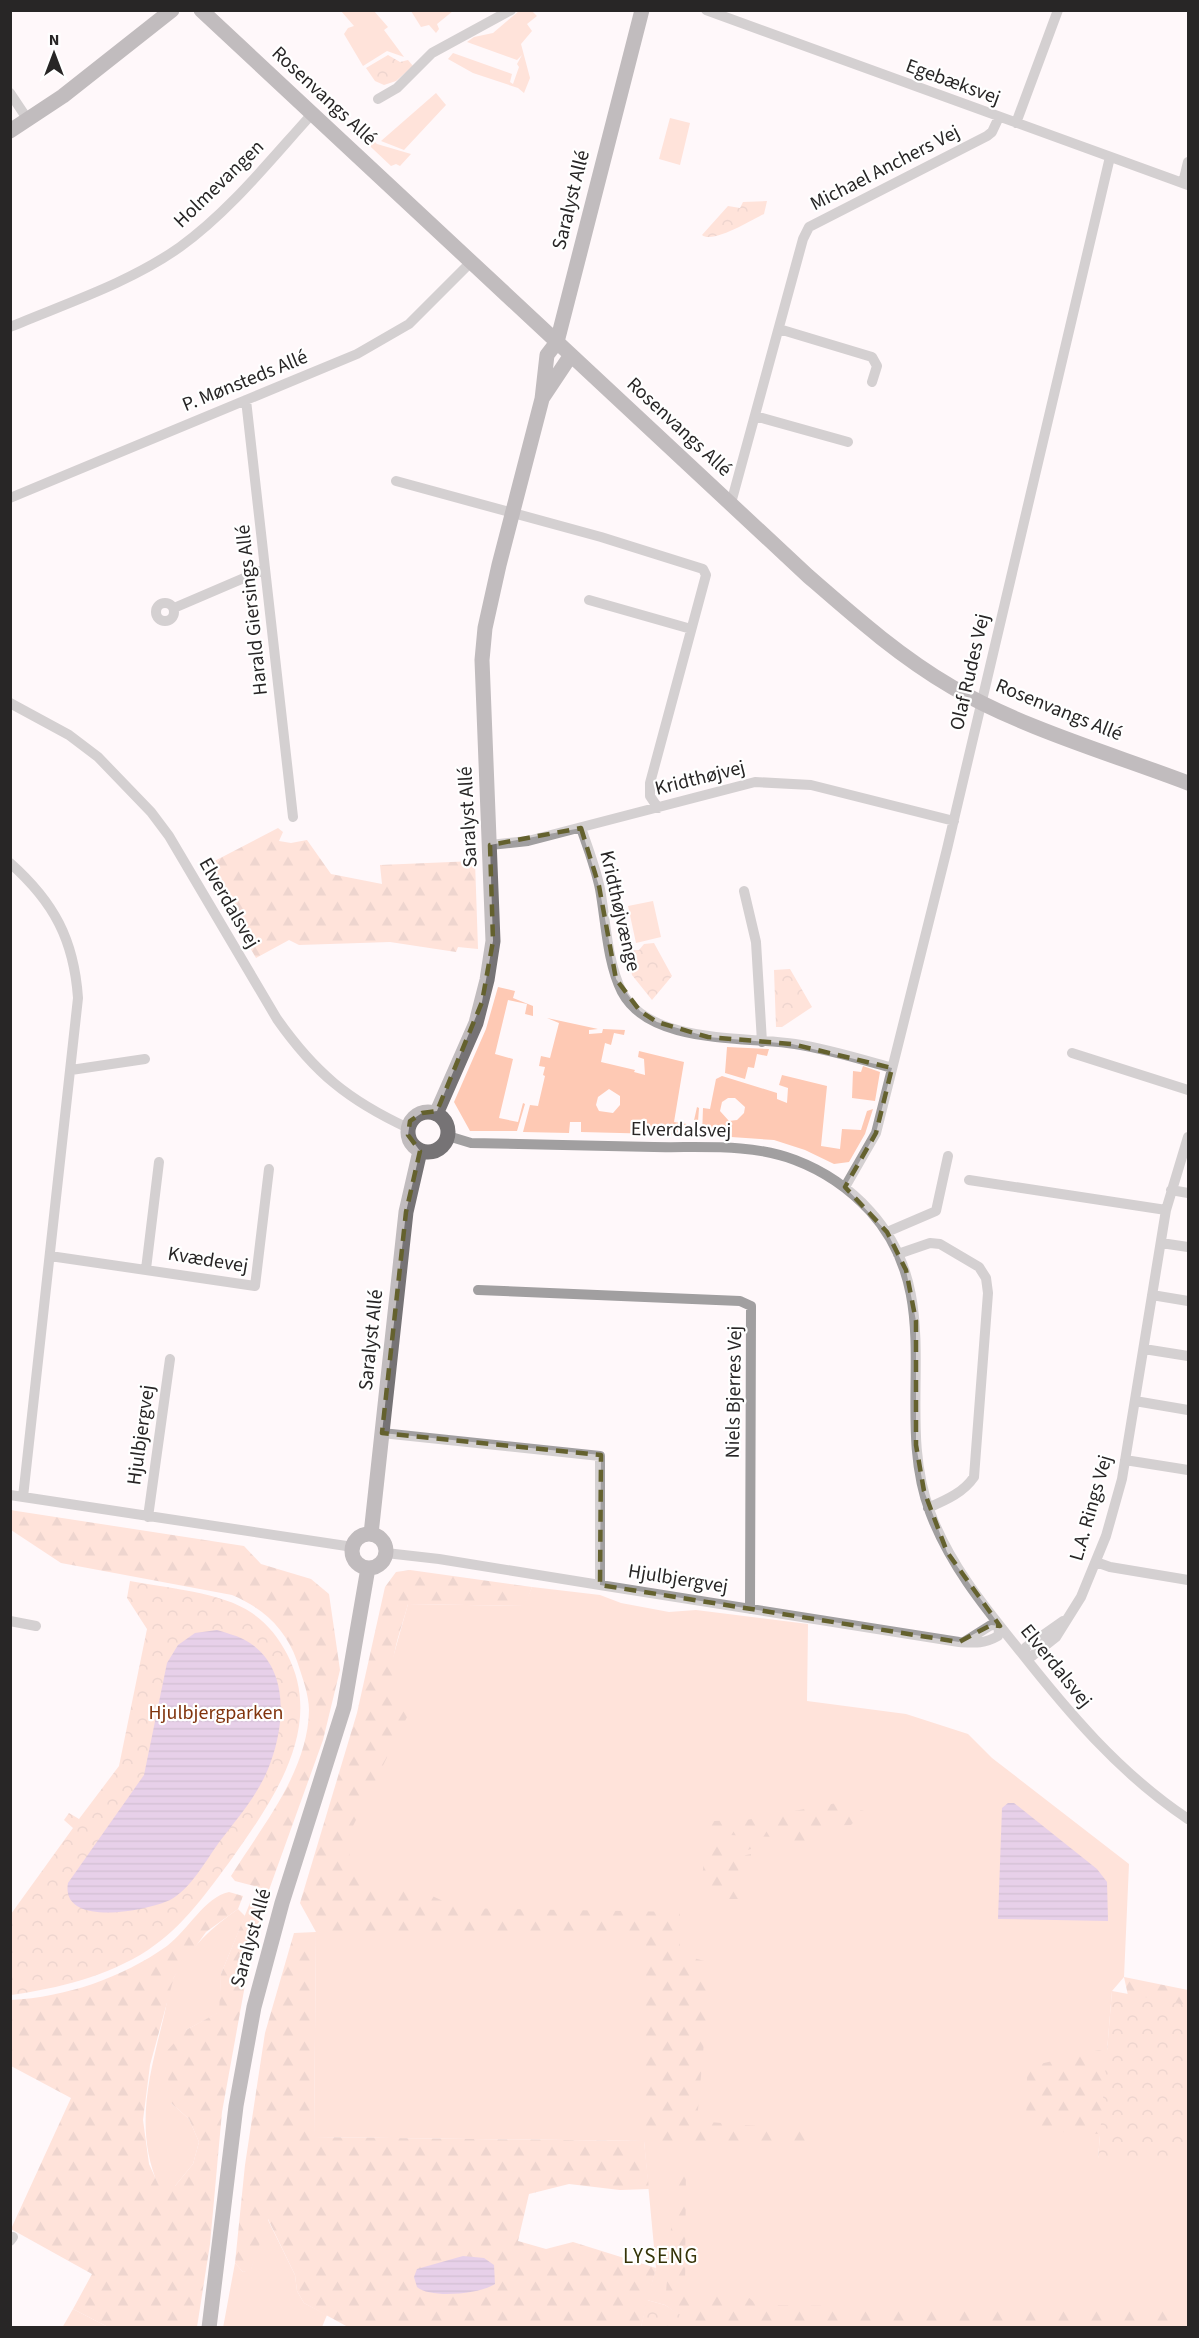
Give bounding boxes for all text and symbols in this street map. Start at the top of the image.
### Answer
north arrow [24,24,84,84]
text: N [49,29,59,51]
street label: Rosenvangs Allé [265,40,383,152]
street label: Egebæksvej [902,52,1004,112]
street label: Michael Anchers Vej [805,118,965,218]
street label: Holmevangen [167,134,271,234]
street label: Saralyst Allé [545,147,597,253]
street label: P. Mønsteds Allé [178,343,312,419]
street label: Rosenvangs Allé [620,371,738,483]
street label: Harald Giersings Allé [229,523,275,697]
street label: Olaf Rudes Vej [943,611,997,733]
street label: Rosenvangs Allé [991,672,1127,748]
street label: Kridthøjvej [652,753,748,803]
street label: Saralyst Allé [451,766,485,868]
street label: Kridthøjvænge [593,848,648,974]
street label: Elverdalsvej [192,853,266,953]
street label: Elverdalsvej [631,1115,731,1145]
street label: Kvædevej [166,1240,250,1280]
street label: Saralyst Allé [352,1288,390,1392]
street label: Niels Bjerres Vej [719,1325,749,1459]
street label: Hjulbjergvej [120,1383,162,1487]
street label: L.A. Rings Vej [1063,1452,1119,1564]
street label: Hjulbjergvej [626,1557,730,1601]
street label: Elverdalsvej [1014,1618,1098,1714]
park label: Hjulbjergparken [149,1699,283,1727]
street label: Saralyst Allé [224,1885,278,1991]
district label: LYSENG [623,2241,699,2271]

